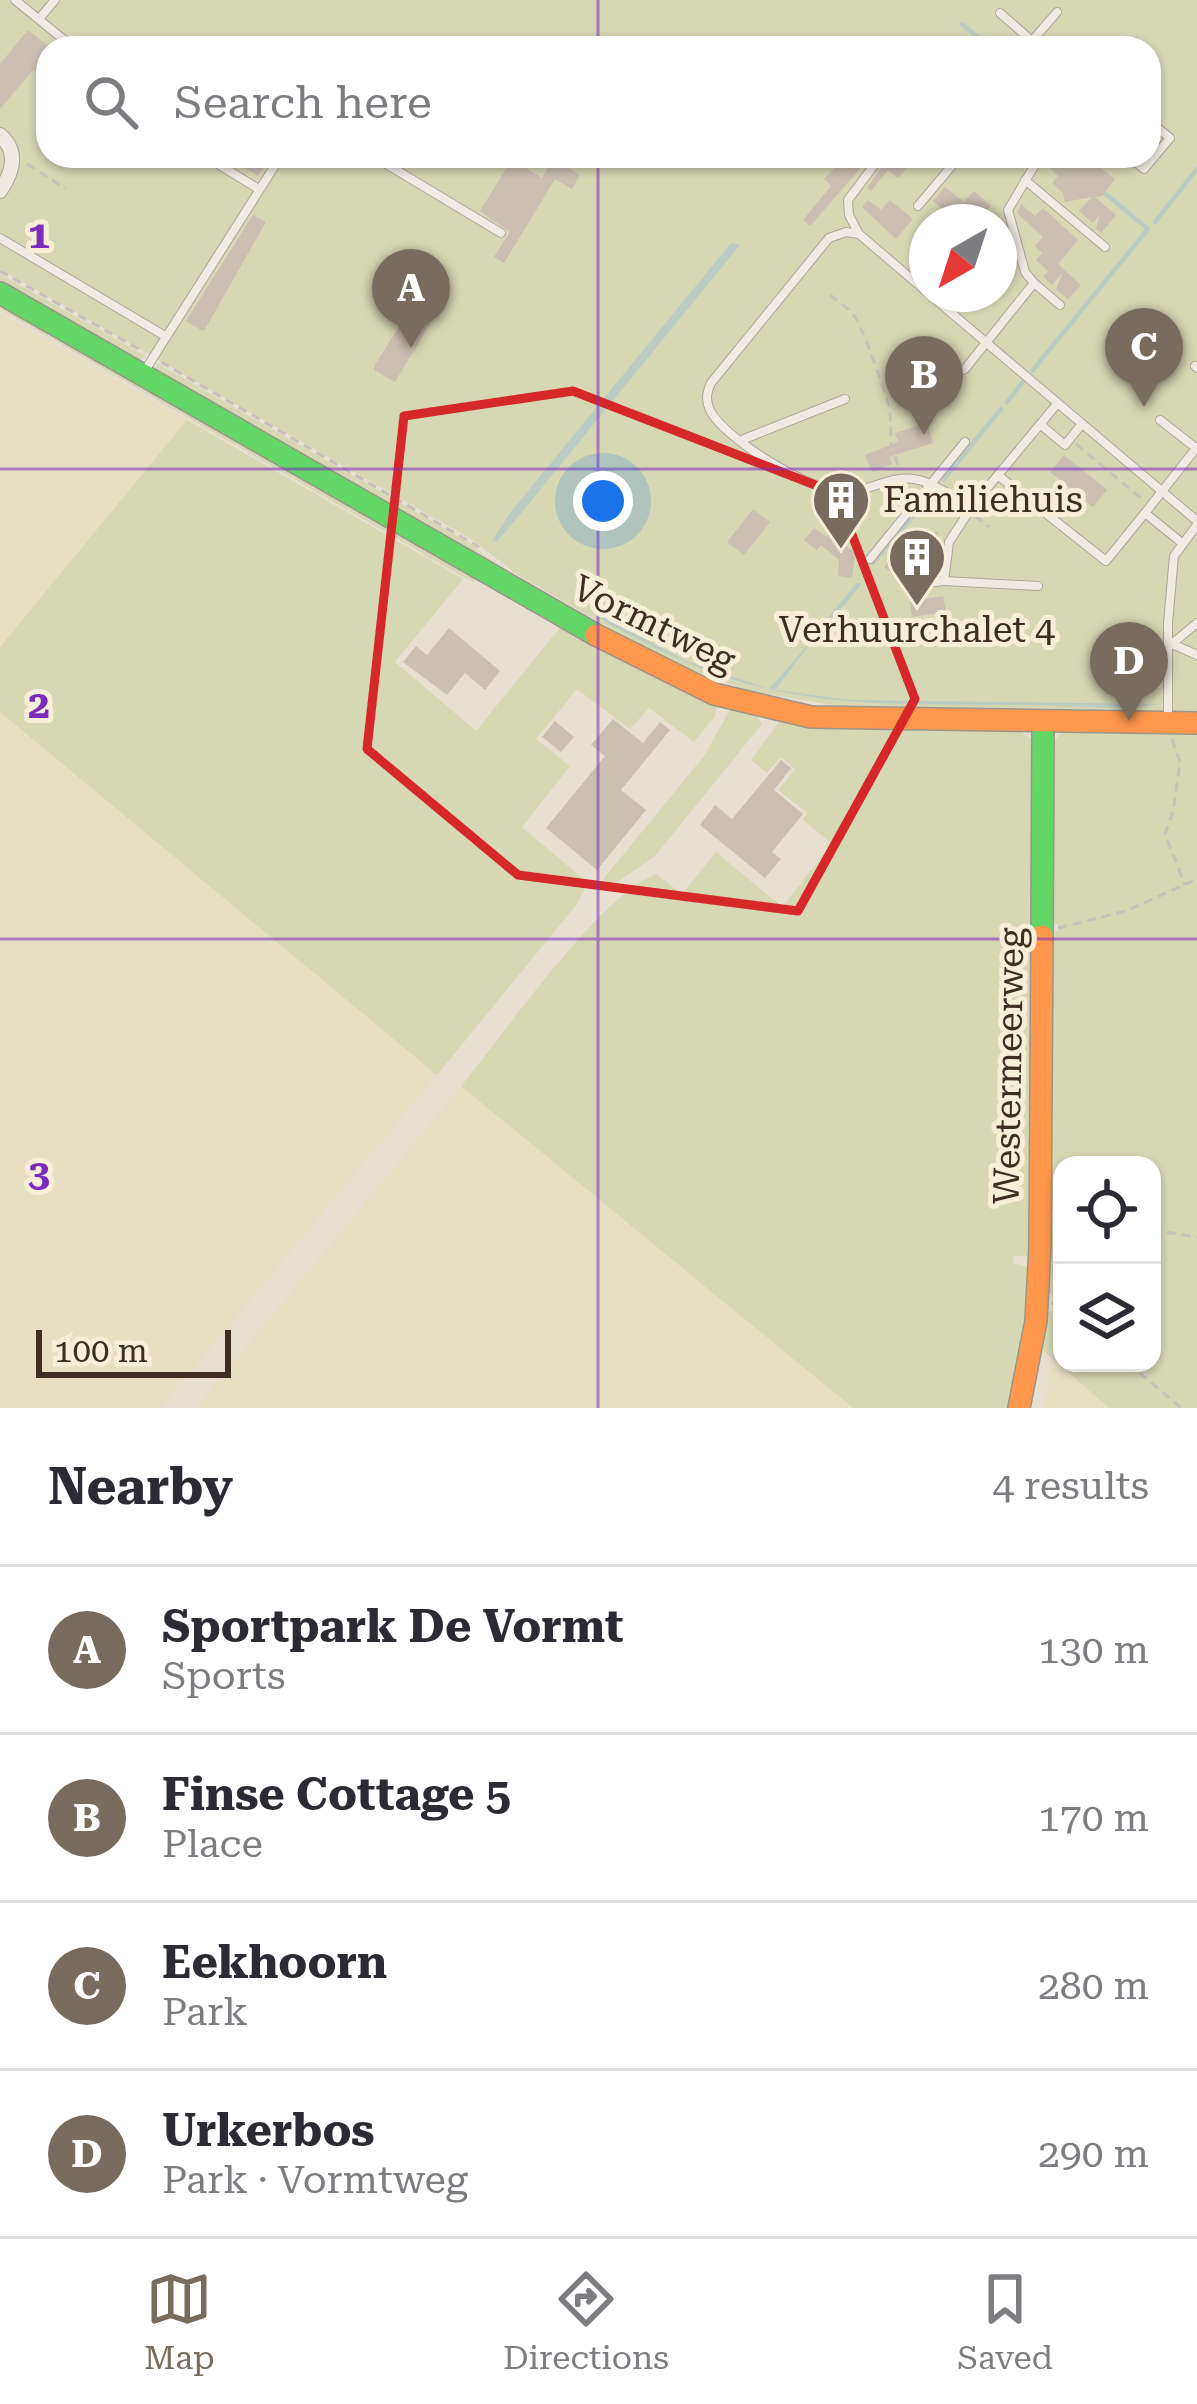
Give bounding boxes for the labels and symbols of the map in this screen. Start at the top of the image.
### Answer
north arrow [909,204,1017,312]
text: 1 [28,212,50,258]
pin: A [372,249,450,348]
pin: C [1105,308,1183,407]
pin: B [885,336,963,435]
building icon: Familiehuis [810,469,872,551]
your location [573,471,633,531]
place label: Familiehuis [883,479,1083,521]
building icon: Verhuurchalet 4 [886,526,948,608]
street label: Vormtweg [566,567,743,682]
place label: Verhuurchalet 4 [779,609,1055,651]
pin: D [1090,622,1168,721]
text: 2 [28,682,50,728]
street label: Westermeerweg [986,927,1032,1205]
text: 3 [28,1151,50,1197]
scale bar [36,1324,231,1377]

